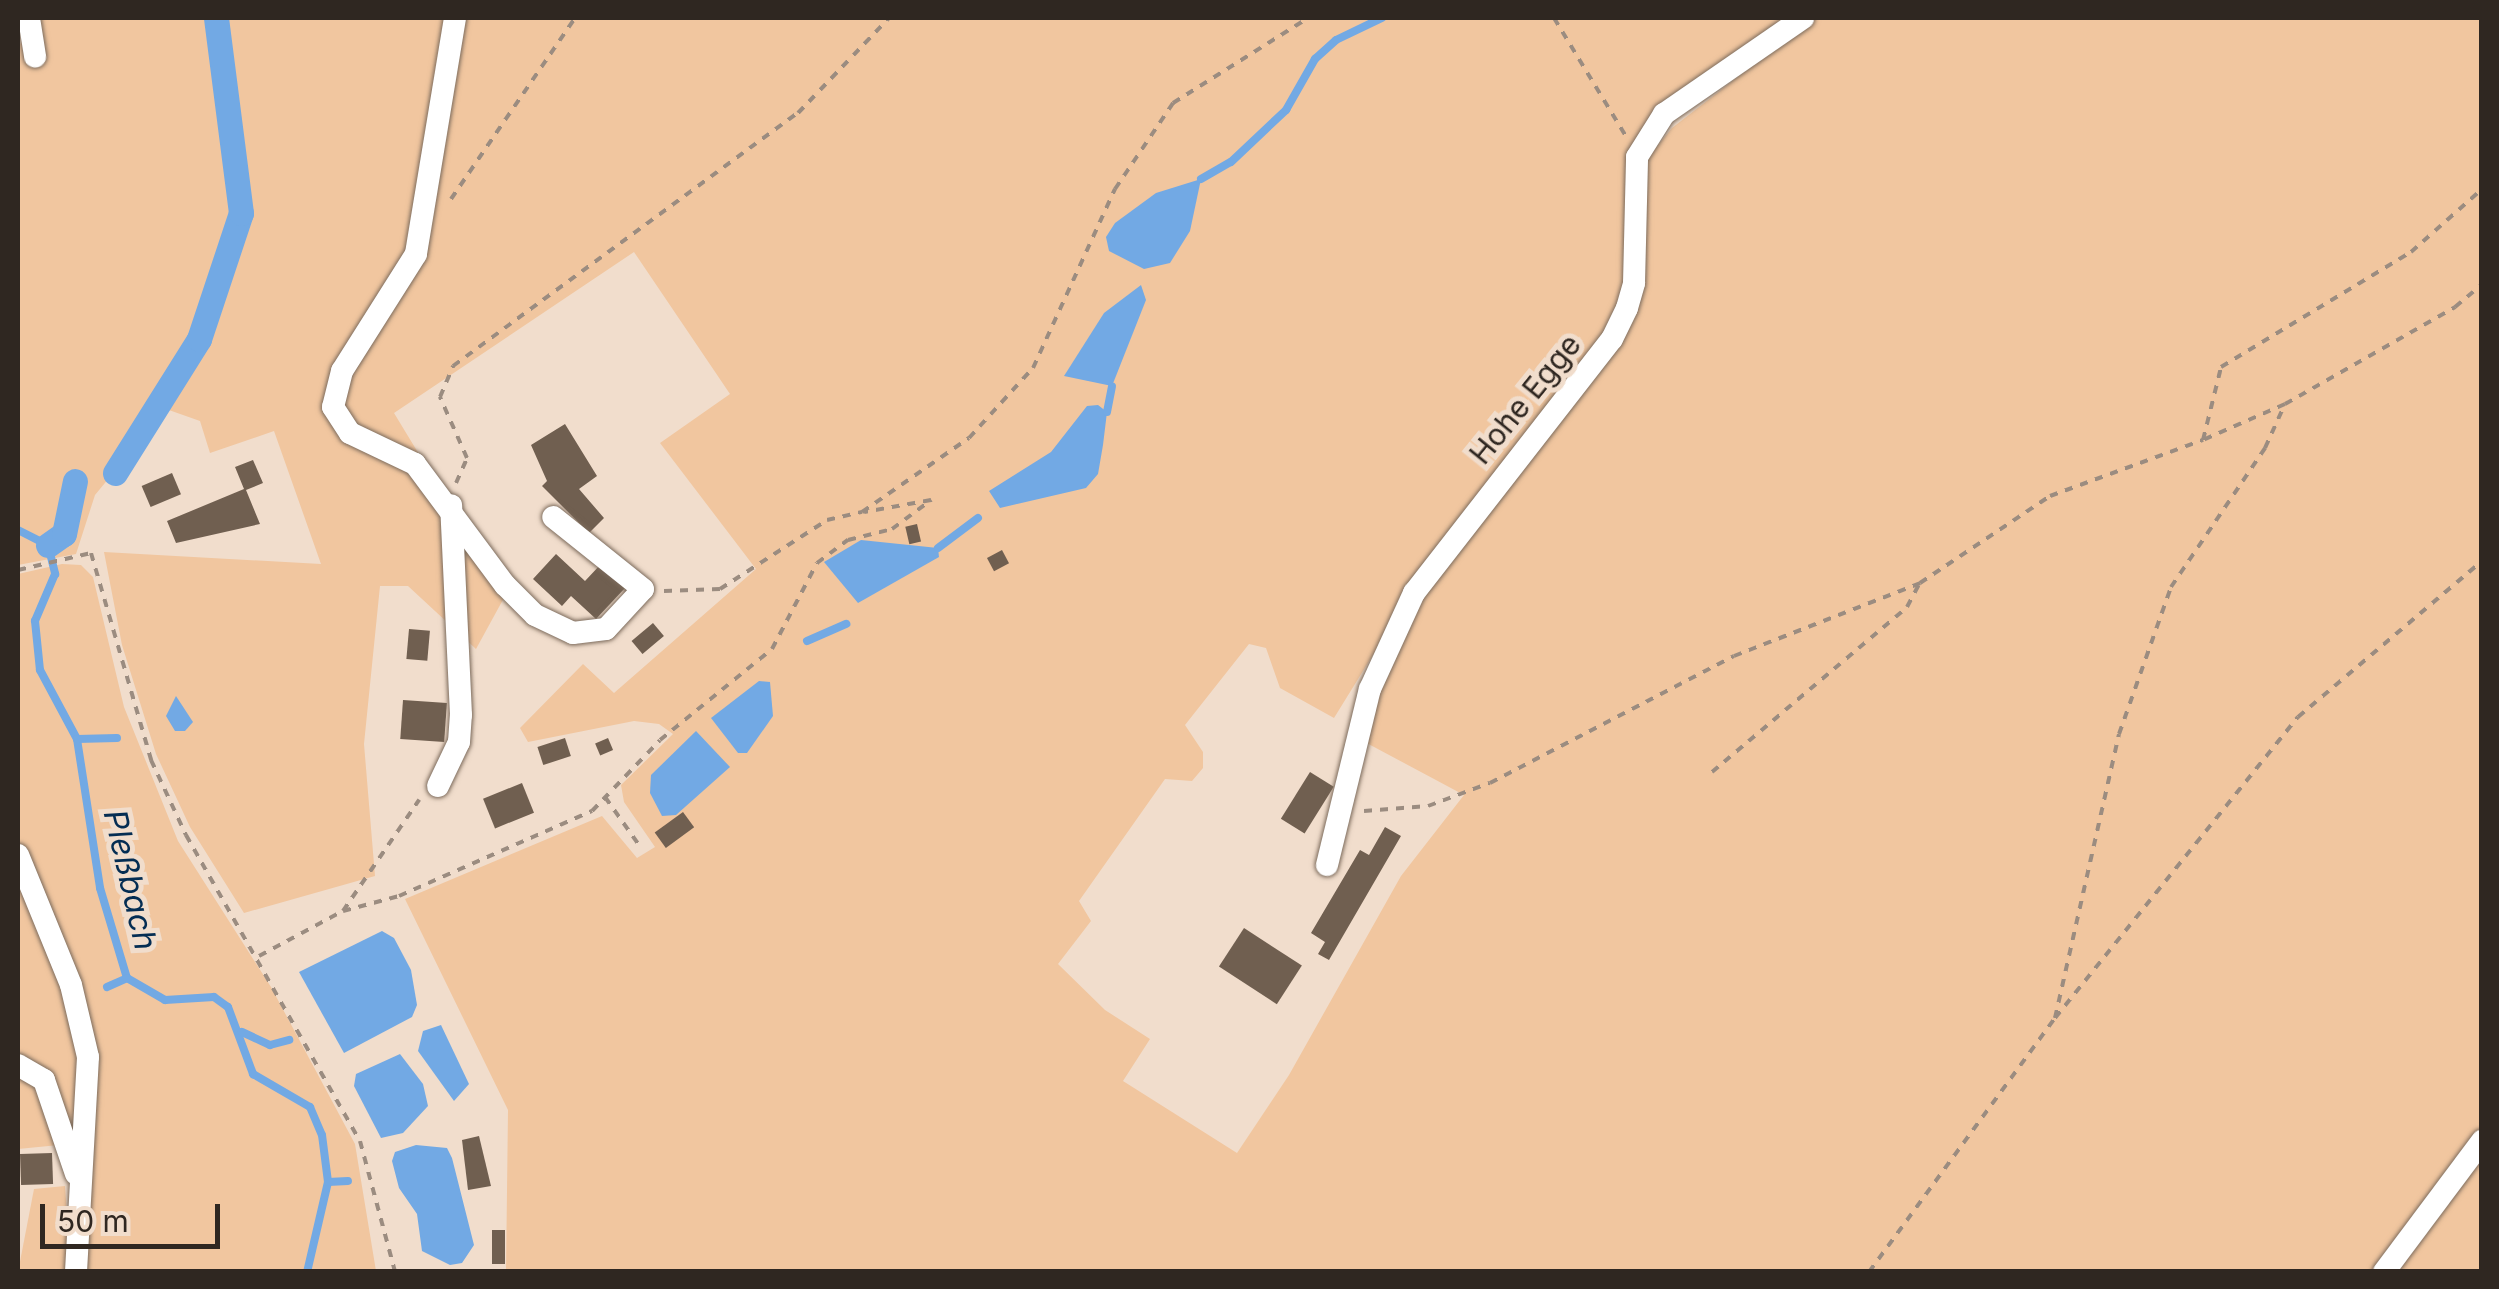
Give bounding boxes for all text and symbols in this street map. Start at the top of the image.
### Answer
street label: Hohe Egge [1462,327,1588,471]
water label: Pleßbach [95,806,165,954]
scale bar [45,1184,225,1246]
text: 50 m [57,1203,129,1239]

